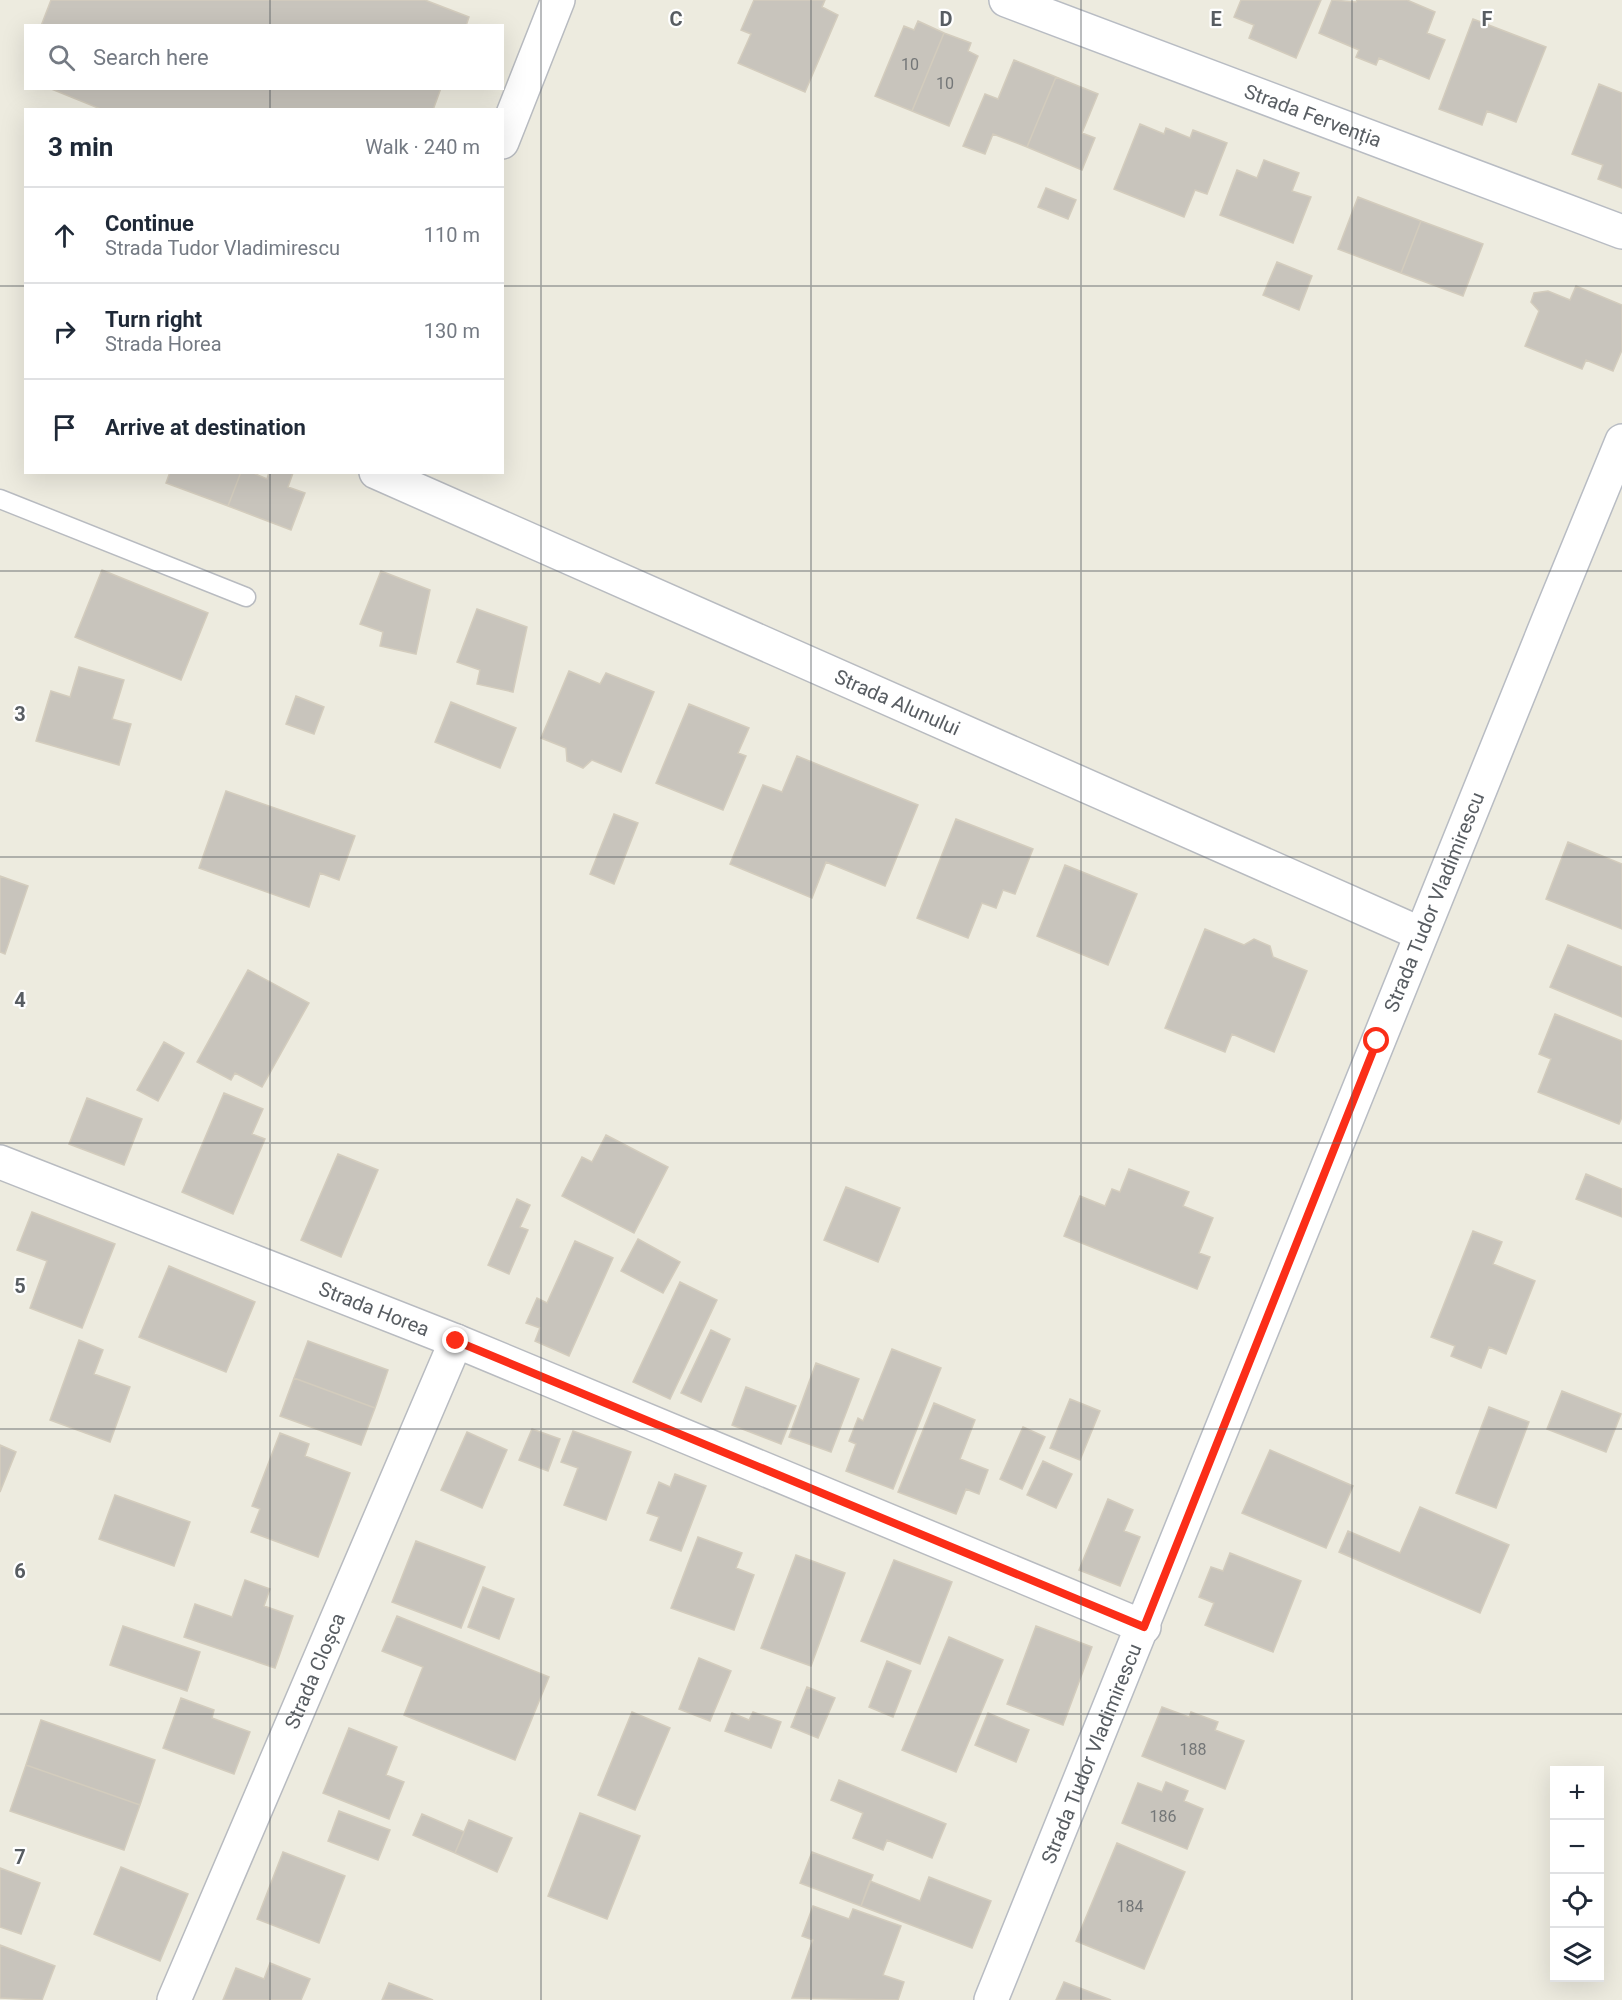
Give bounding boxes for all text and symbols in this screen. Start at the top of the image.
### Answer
text: C [669,7,683,31]
text: D [940,7,953,31]
text: E [1210,7,1222,31]
text: F [1482,7,1493,31]
search box [24,24,504,90]
icon: search [45,41,78,74]
text: Search here [93,45,209,70]
house number: 10 [901,55,919,74]
house number: 10 [936,74,954,93]
street label: Strada Fervenția [1241,79,1385,152]
text: 3 min [48,132,113,162]
text: Walk · 240 m [365,135,480,159]
text: Continue [105,211,194,236]
icon: ahead [48,219,81,252]
text: 110 m [424,223,480,247]
text: Strada Tudor Vladimirescu [105,236,340,260]
text: Turn right [105,307,202,332]
icon: right [48,315,81,348]
text: 130 m [424,319,480,343]
text: Strada Horea [105,332,222,356]
icon: arrive [48,411,81,444]
text: Arrive at destination [105,415,306,440]
street label: Strada Alunului [831,664,964,741]
text: 3 [14,702,26,726]
street label: Strada Tudor Vladimirescu [1379,789,1489,1015]
text: 4 [14,988,26,1012]
route start [1363,1027,1389,1053]
text: 5 [14,1274,26,1298]
street label: Strada Horea [316,1276,433,1341]
route end [442,1327,468,1353]
text: 6 [14,1559,26,1583]
street label: Strada Cloșca [279,1609,350,1733]
street label: Strada Tudor Vladimirescu [1036,1640,1147,1867]
house number: 188 [1180,1740,1206,1759]
map controls [1550,1766,1604,1982]
button: + [1550,1766,1604,1820]
house number: 186 [1150,1807,1176,1826]
button: − [1550,1820,1604,1874]
text: 7 [14,1845,26,1869]
button: locate [1550,1874,1604,1928]
house number: 184 [1117,1897,1143,1916]
button: layers [1550,1928,1604,1982]

